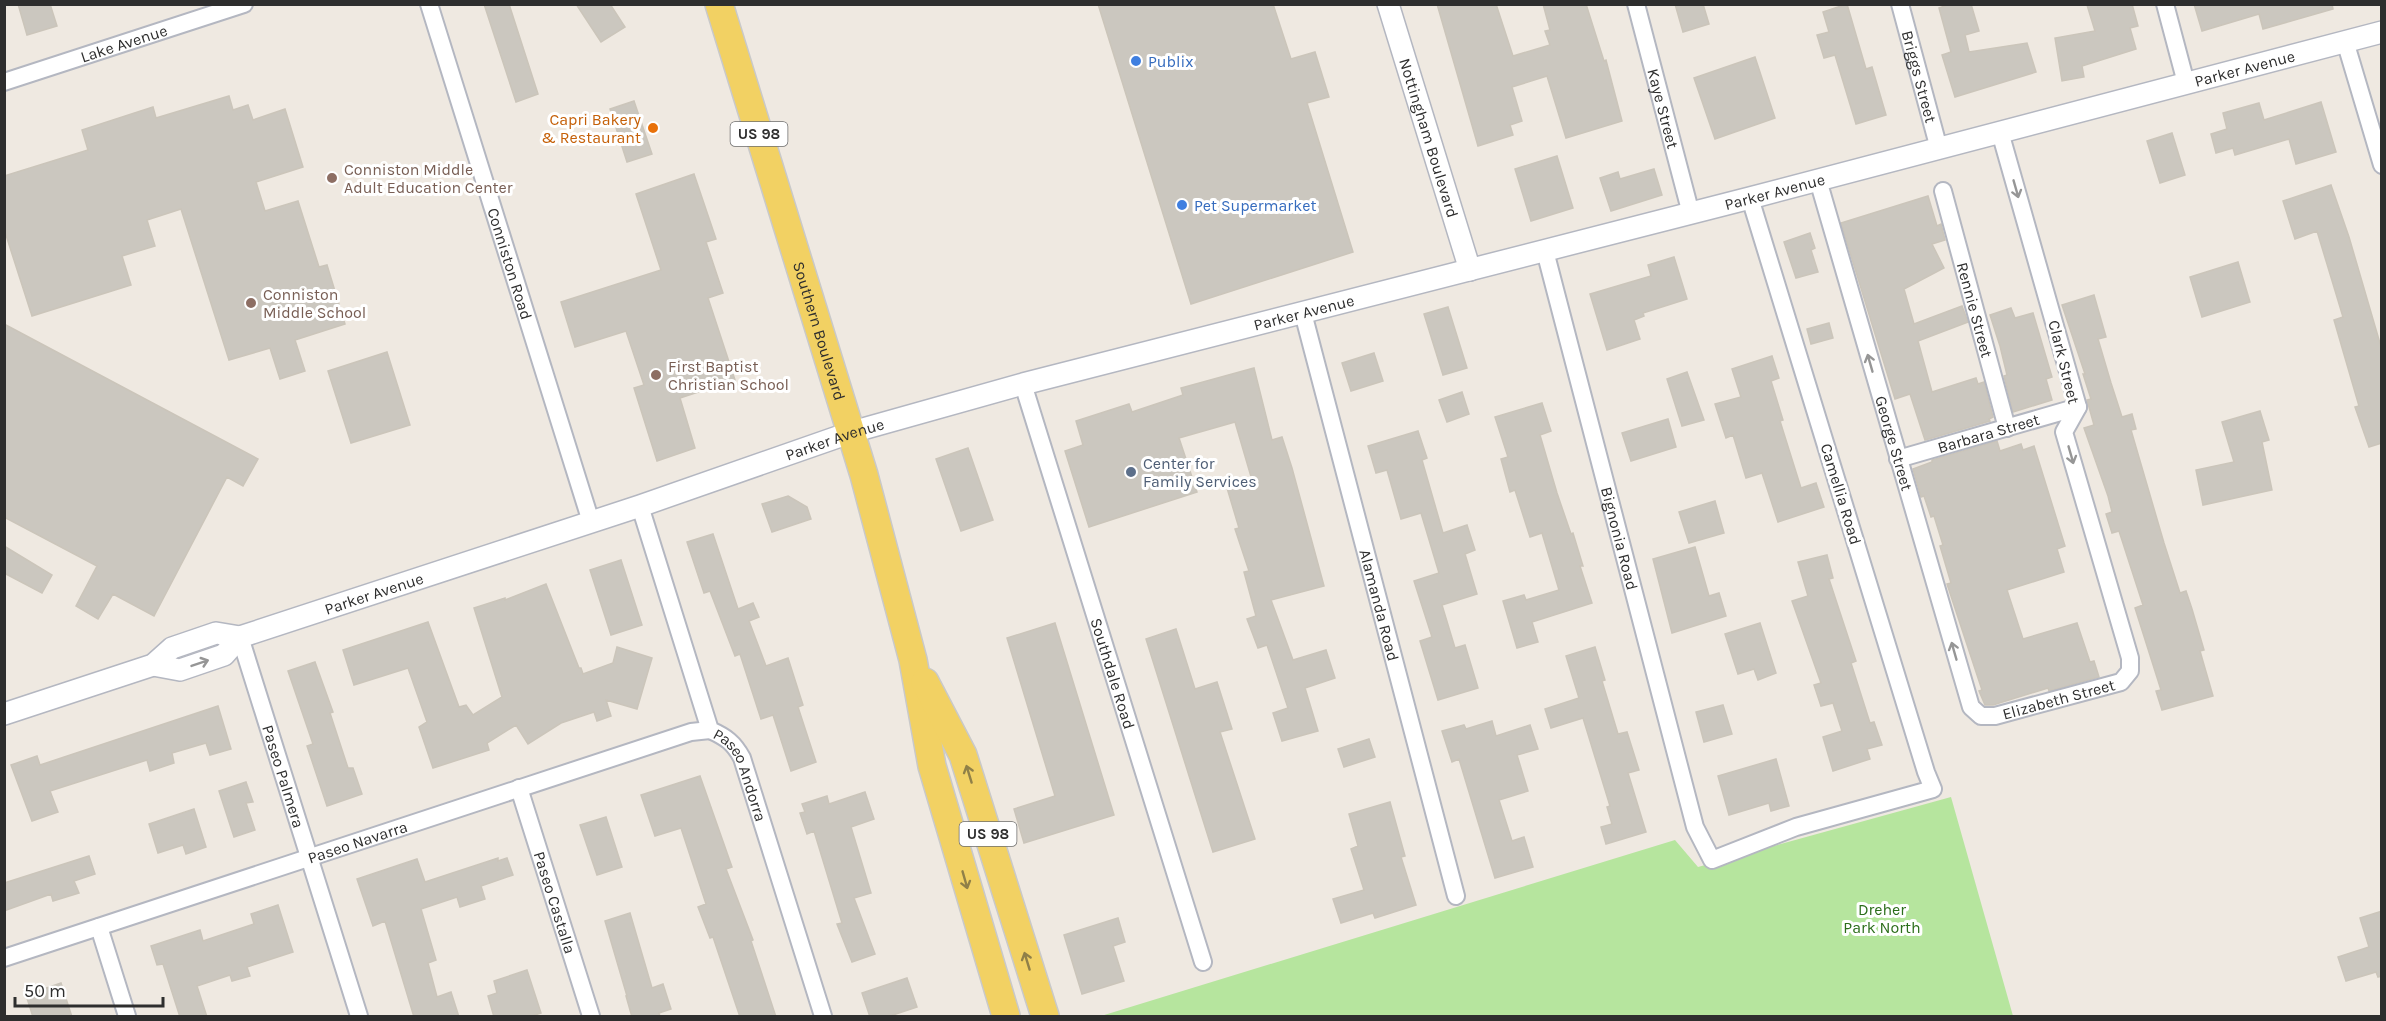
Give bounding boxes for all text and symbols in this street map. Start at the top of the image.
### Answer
street label: Lake Avenue [78,20,170,66]
street label: Briggs Street [1898,28,1941,125]
street label: Parker Avenue [2192,46,2297,90]
place label: Publix [1148,52,1193,71]
marker: Publix [1129,54,1143,68]
street label: Nottingham Boulevard [1396,56,1463,220]
street label: Kaye Street [1644,66,1683,151]
place label: Capri Bakery & Restaurant [541,110,642,147]
marker: Capri Bakery & Restaurant [646,121,660,135]
road number: US 98 [730,122,788,146]
place label: Conniston Middle Adult Education Center [344,160,513,197]
street label: Parker Avenue [1722,169,1827,214]
marker: Conniston Middle Adult Education Center [325,171,339,185]
one-way arrow [2011,179,2022,198]
place label: Pet Supermarket [1194,196,1316,215]
marker: Pet Supermarket [1175,198,1189,212]
street label: Conniston Road [484,205,537,322]
street label: Southern Boulevard [789,259,850,403]
street label: Rennie Street [1953,260,1997,360]
place label: Conniston Middle School [263,285,366,322]
street label: Parker Avenue [1251,290,1356,334]
marker: Conniston Middle School [244,296,258,310]
street label: Clark Street [2044,318,2084,406]
one-way arrow [1864,354,1875,373]
place label: First Baptist Christian School [668,357,789,394]
marker: First Baptist Christian School [649,368,663,382]
street label: George Street [1872,393,1917,493]
street label: Barbara Street [1935,409,2042,457]
street label: Parker Avenue [783,414,886,464]
street label: Camellia Road [1817,441,1865,547]
one-way arrow [2066,445,2077,464]
place label: Center for Family Services [1143,454,1257,491]
marker: Center for Family Services [1124,465,1138,479]
street label: Bignonia Road [1597,485,1642,592]
street label: Alamanda Road [1356,547,1403,663]
street label: Parker Avenue [322,568,426,618]
street label: Southdale Road [1087,615,1139,731]
one-way arrow [1948,642,1959,661]
one-way arrow [190,656,209,667]
street label: Elizabeth Street [2000,675,2117,723]
street label: Paseo Palmera [259,722,309,830]
street label: Paseo Andorra [710,724,771,824]
one-way arrow [963,765,974,784]
street label: Paseo Navarra [305,816,410,867]
road number: US 98 [960,822,1016,846]
street label: Paseo Castalla [530,849,580,956]
one-way arrow [960,870,971,889]
park label: Dreher Park North [1843,900,1921,937]
one-way arrow [1021,952,1032,971]
scale bar [15,970,164,1008]
text: 50 m [24,980,66,1002]

